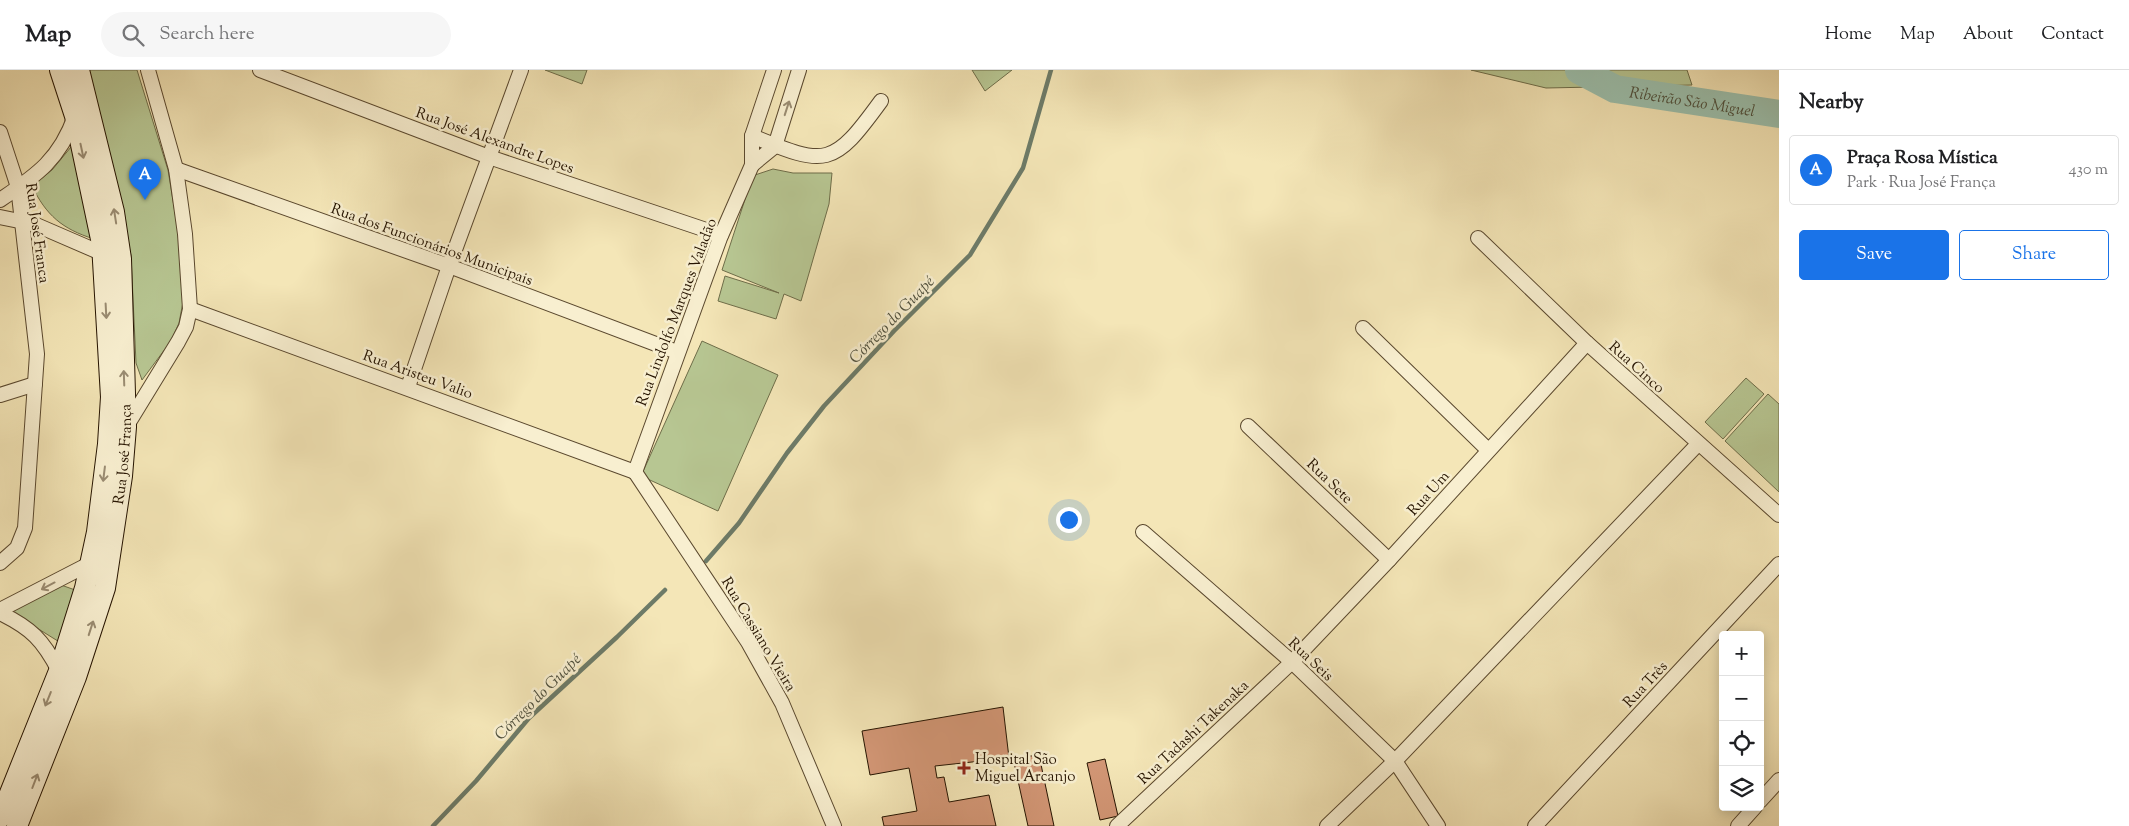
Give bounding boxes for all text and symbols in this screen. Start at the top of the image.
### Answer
search box [101,12,451,57]
text: Map [25,18,71,52]
icon: search [119,21,147,49]
text: Search here [159,21,255,48]
text: Home [1825,22,1872,48]
text: Map [1900,22,1935,48]
text: About [1963,22,2013,48]
text: Contact [2041,22,2104,48]
water label: Ribeirão São Miguel [1628,82,1756,124]
text: Nearby [1799,88,1864,118]
one-way arrow [783,100,792,116]
street label: Rua José Alexandre Lopes [412,103,577,180]
one-way arrow [78,142,87,158]
text: Praça Rosa Mística [1847,145,1998,172]
pin: A [129,159,161,200]
text: A [1810,159,1823,182]
text: 430 m [2069,159,2108,182]
text: Park · Rua José França [1847,172,1996,195]
street label: Rua José Franca [19,182,54,285]
street label: Rua dos Funcionários Municipais [328,199,536,292]
one-way arrow [109,209,119,225]
street label: Rua Lindolfo Marques Valadão [632,216,723,409]
button: Save [1799,230,1949,280]
button: Share [1959,230,2109,280]
water label: Córrego do Guapé [845,271,941,370]
one-way arrow [101,303,110,319]
street label: Rua Cinco [1603,337,1669,399]
street label: Rua Aristeu Valio [360,346,475,405]
one-way arrow [120,370,129,386]
street label: Rua José França [109,403,138,506]
street label: Rua Sete [1301,455,1357,509]
one-way arrow [99,466,109,482]
street label: Rua Um [1403,467,1455,521]
your location [1056,507,1082,533]
street label: Rua Cassiano Vieira [715,574,800,696]
one-way arrow [41,582,56,591]
one-way arrow [87,621,97,637]
map controls [1719,631,1764,811]
button: + [1719,631,1764,676]
street label: Rua Seis [1283,634,1337,687]
water label: Córrego do Guapé [490,649,588,746]
street label: Rua Três [1619,657,1673,713]
street label: Rua Tadashi Takenaka [1134,676,1254,790]
button: − [1719,676,1764,721]
one-way arrow [43,691,52,706]
button: locate [1719,721,1764,766]
place label: Hospital São Miguel Arcanjo [975,750,1075,788]
marker: Hospital São Miguel Arcanjo [957,761,971,775]
button: layers [1719,766,1764,811]
one-way arrow [31,773,40,789]

